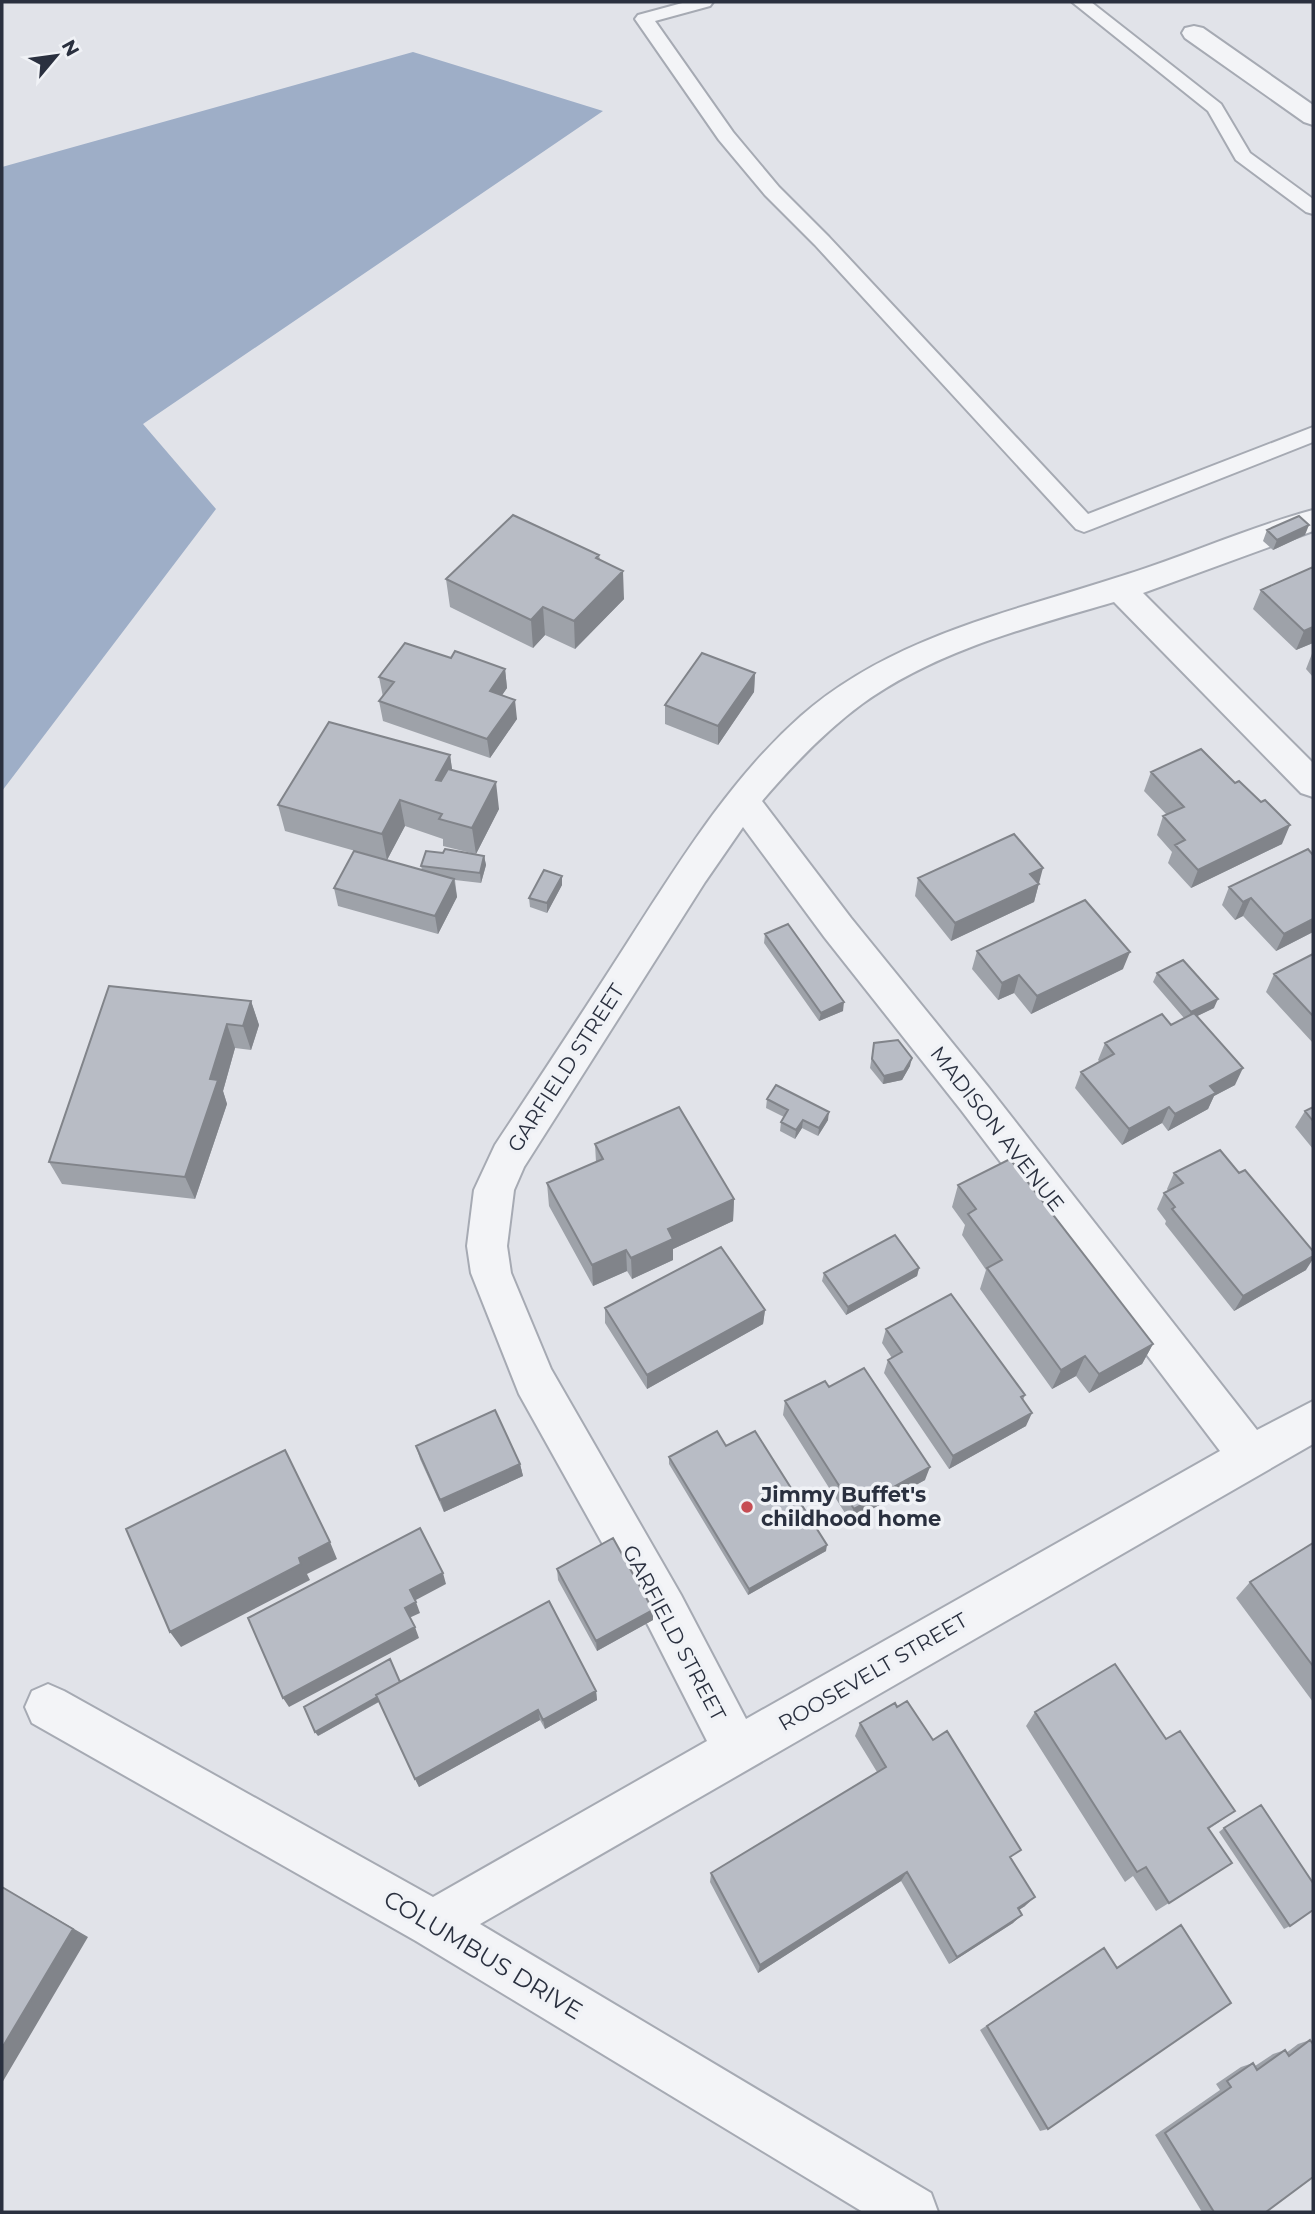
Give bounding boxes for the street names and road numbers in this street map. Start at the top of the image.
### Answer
street label: GARFIELD STREET [502,979,629,1157]
street label: MADISON AVENUE [925,1041,1070,1216]
street label: GARFIELD STREET [618,1541,731,1725]
street label: ROOSEVELT STREET [774,1607,972,1736]
street label: COLUMBUS DRIVE [379,1884,588,2025]

